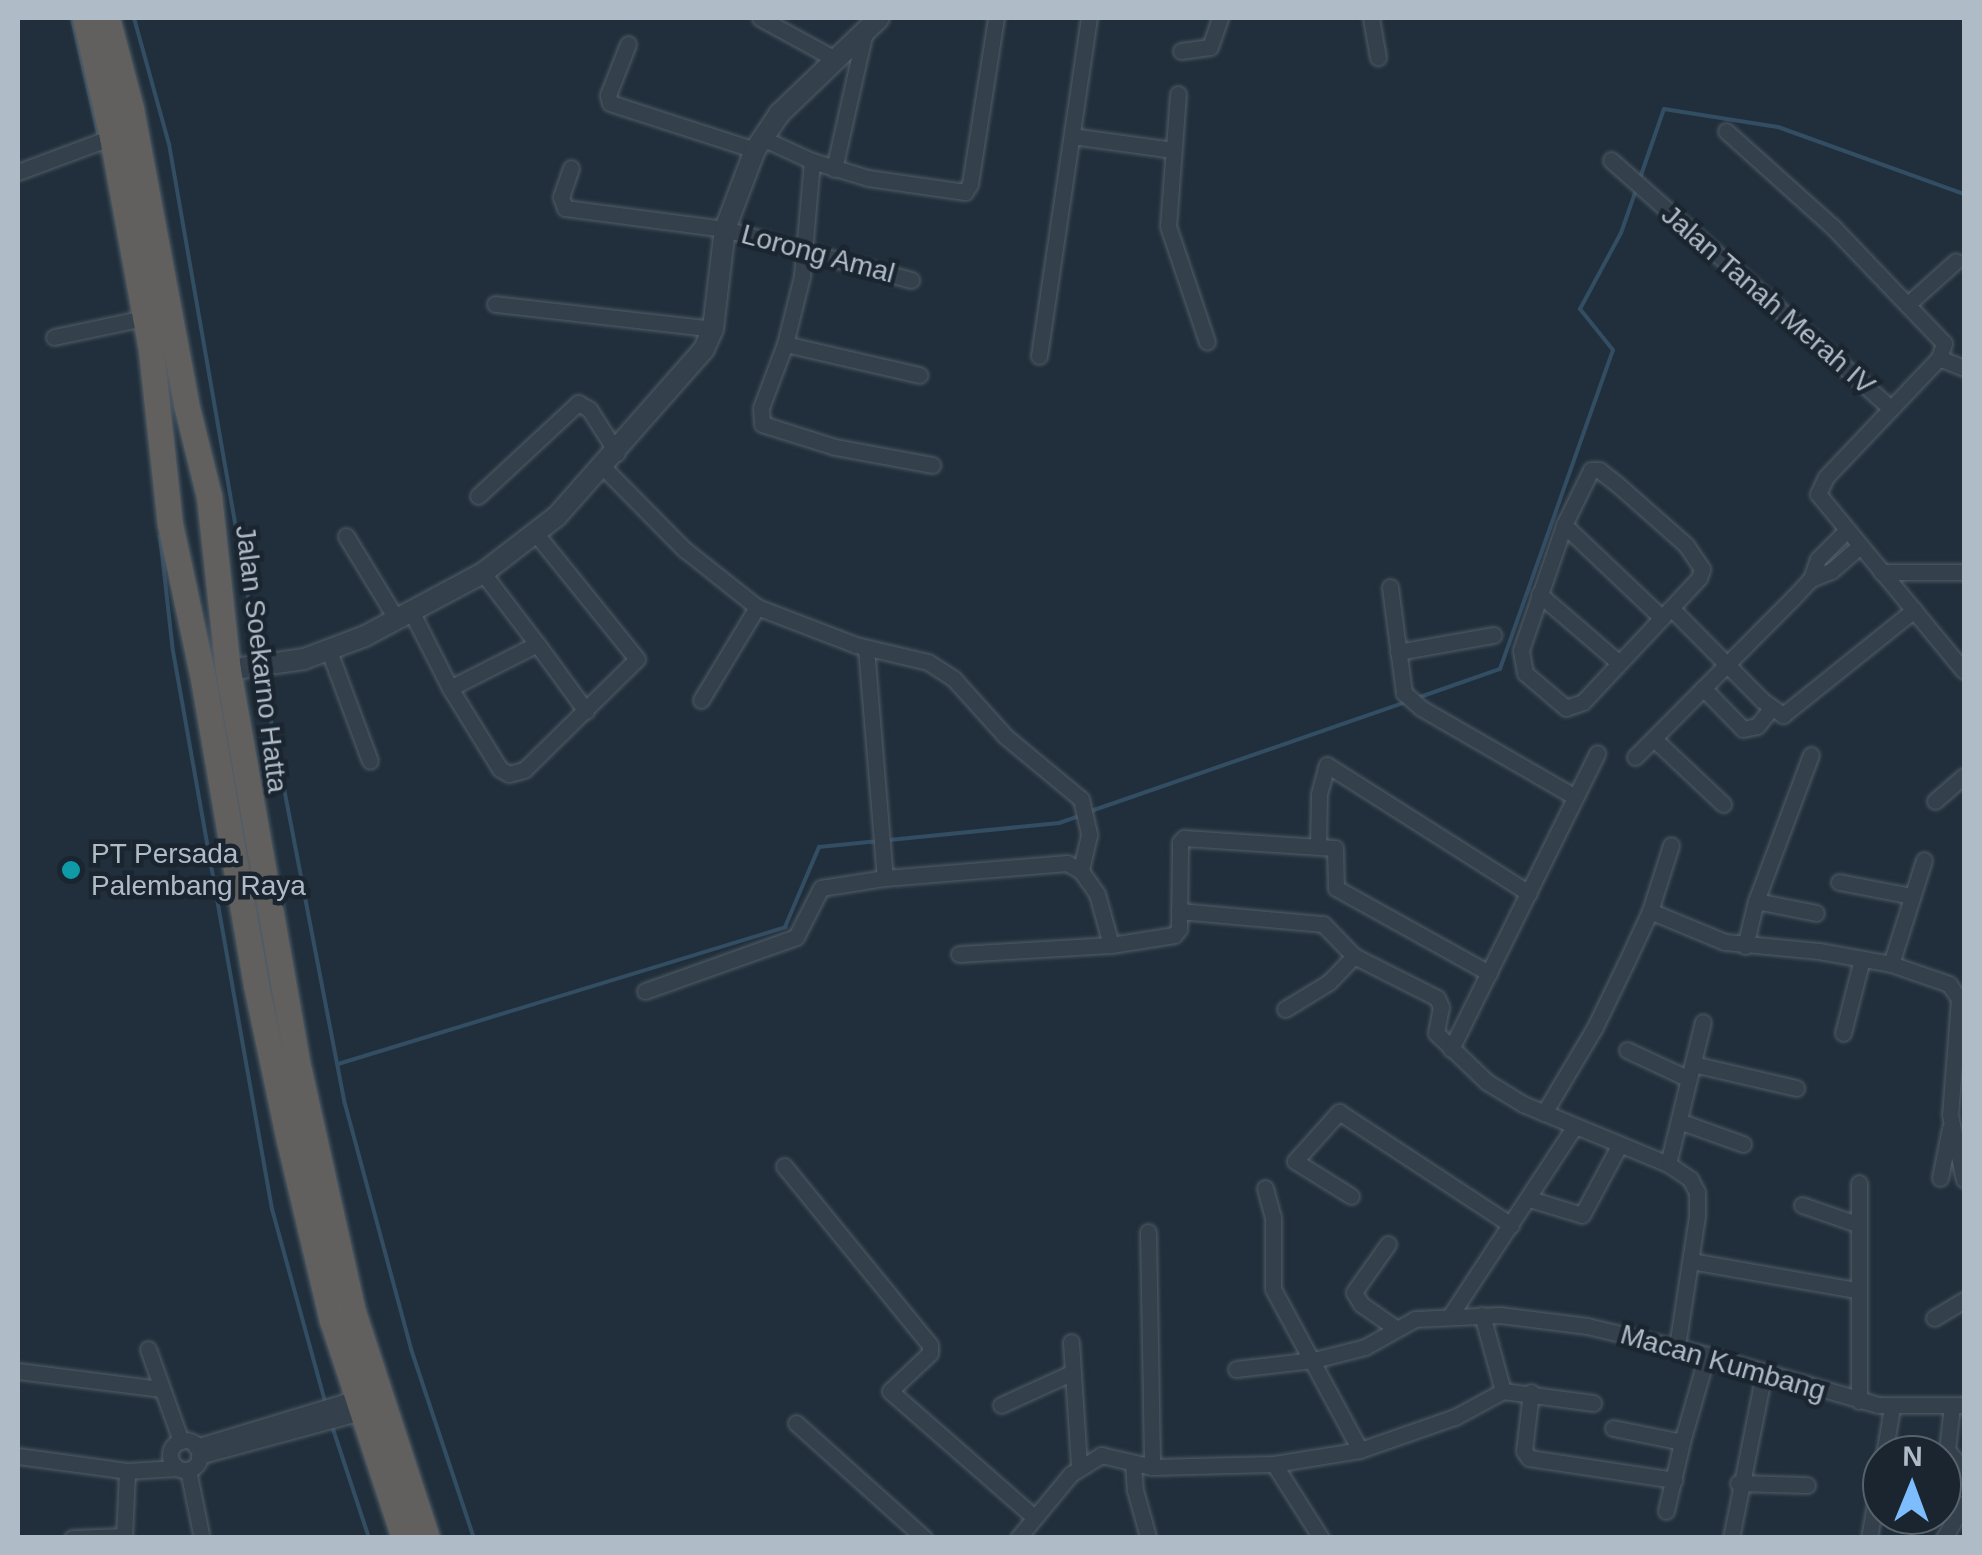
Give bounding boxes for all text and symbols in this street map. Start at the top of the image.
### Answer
street label: Jalan Tanah Merah IV [1654,198,1882,402]
street label: Lorong Amal [737,217,899,291]
street label: Jalan Soekarno Hatta [228,523,294,795]
place label: PT Persada Palembang Raya [91,837,306,903]
marker: PT Persada Palembang Raya [60,859,82,881]
street label: Macan Kumbang [1617,1318,1829,1408]
north arrow [1862,1435,1962,1535]
text: N [1902,1441,1923,1472]

